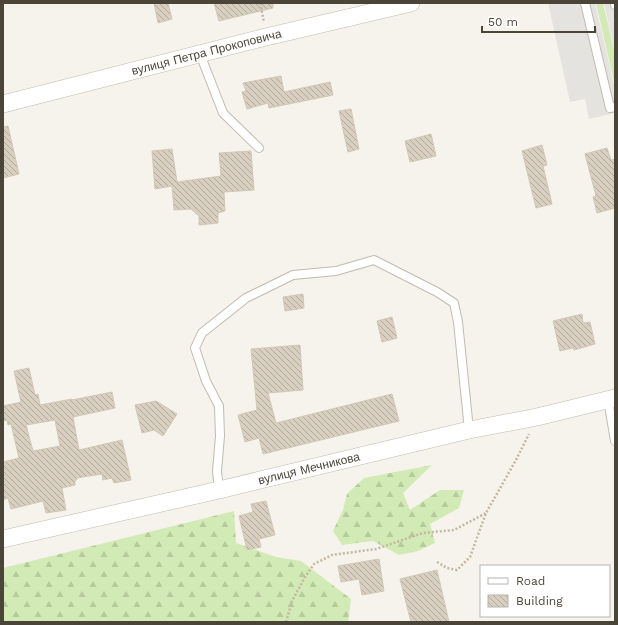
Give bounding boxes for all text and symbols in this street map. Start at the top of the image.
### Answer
scale bar [482,8,595,34]
text: 50 m [488,15,518,29]
street label: вулиця Петра Прокоповича [130,27,283,78]
street label: вулиця Мечникова [257,449,362,487]
legend [480,565,610,617]
text: Road [516,574,545,588]
text: Building [516,594,563,608]

